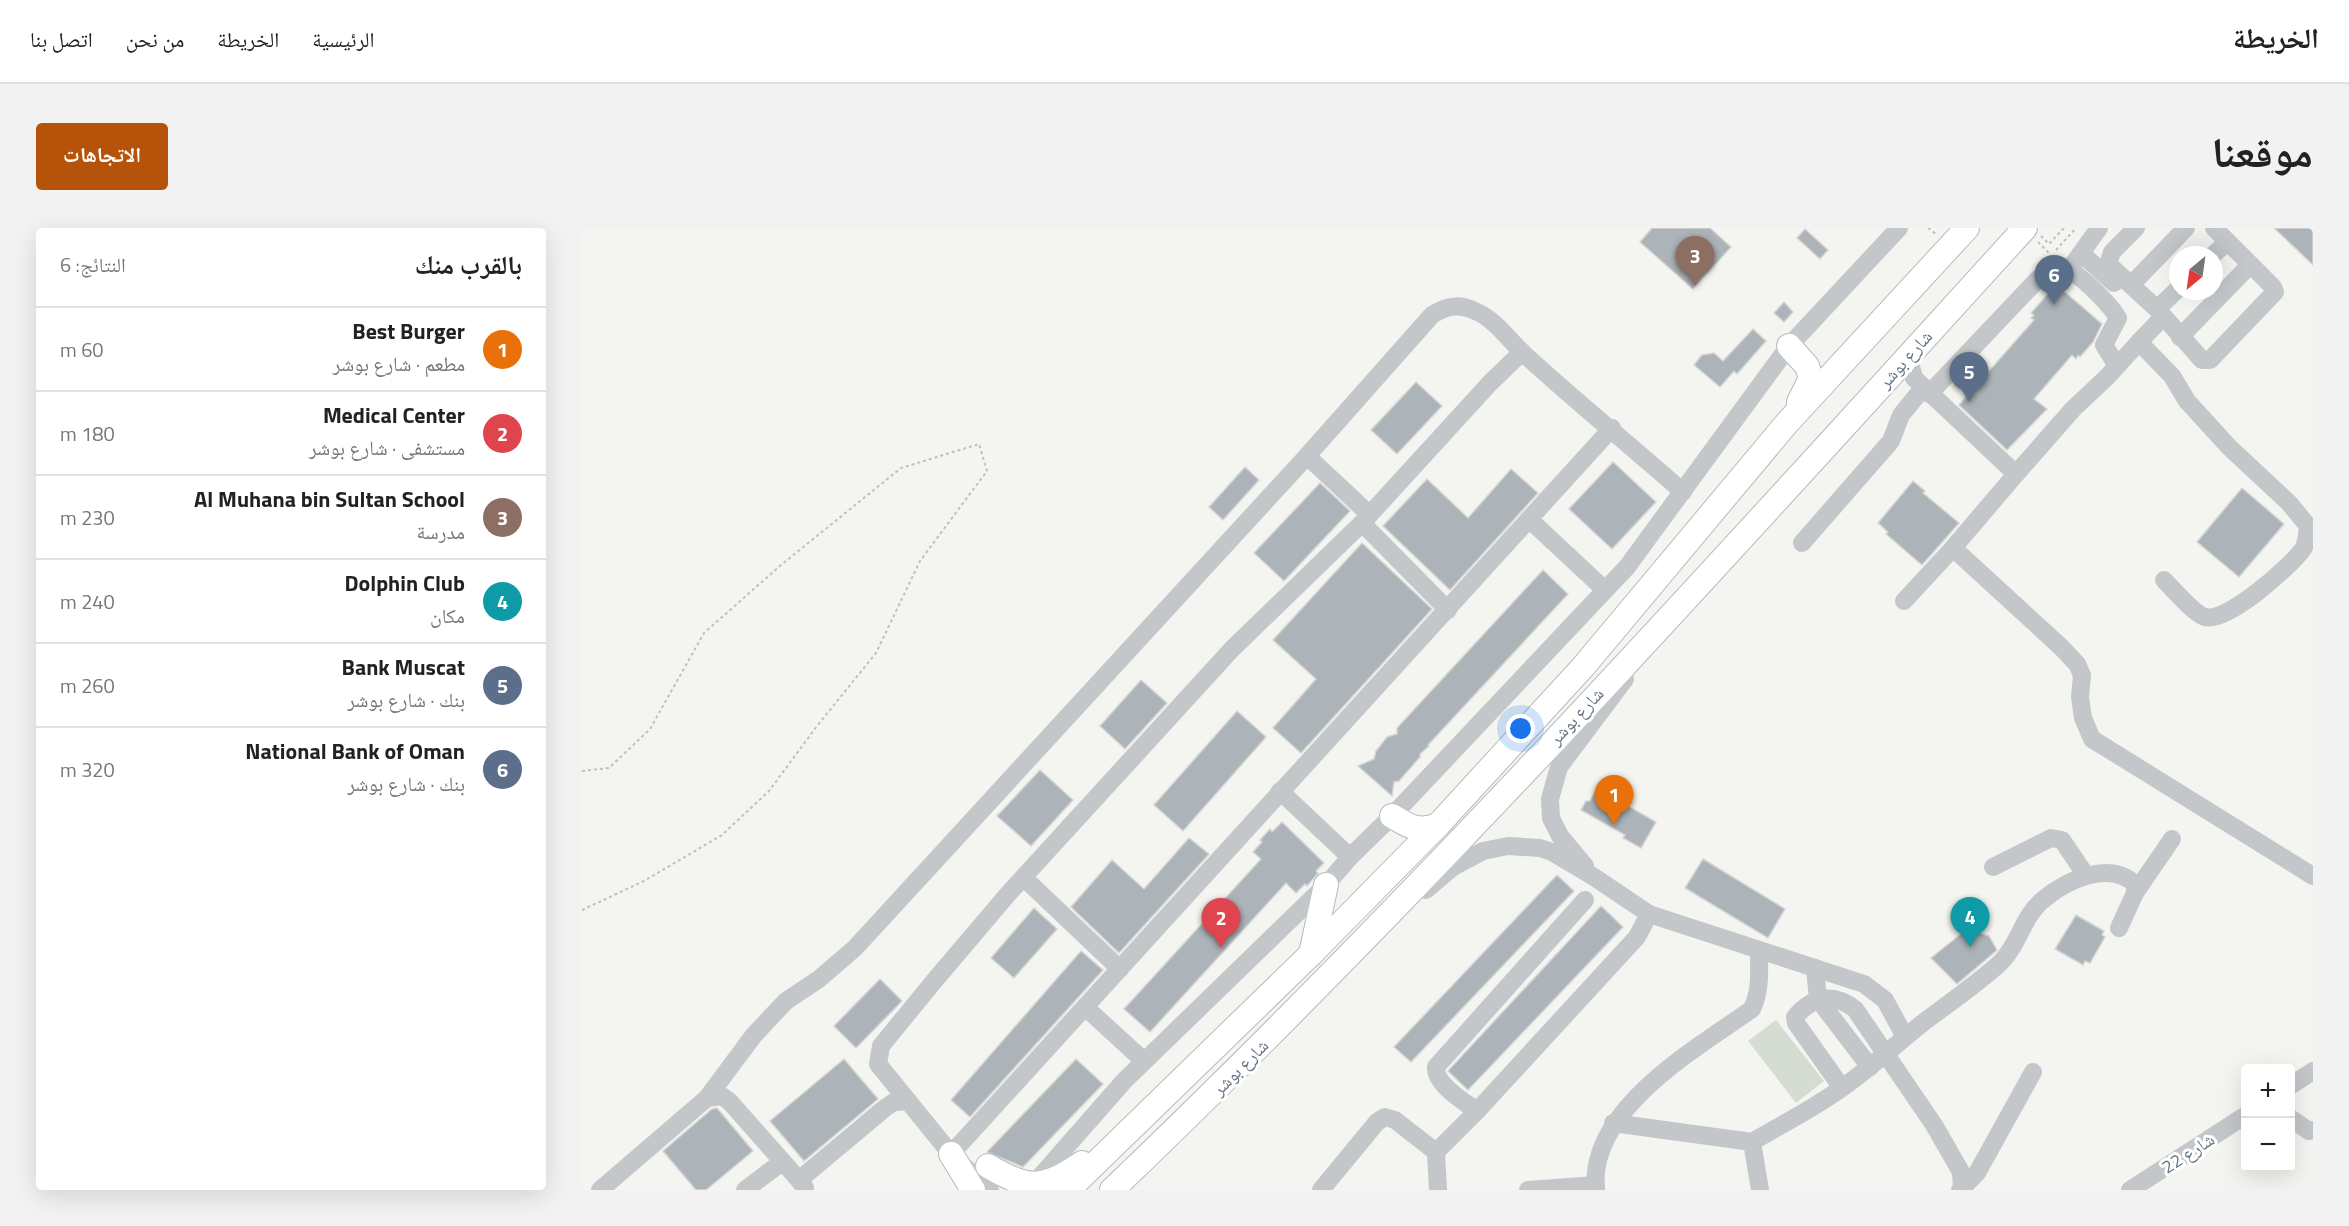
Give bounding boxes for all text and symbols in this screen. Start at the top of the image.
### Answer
text: الخريطة [2233,16,2319,59]
text: اتصل بنا [30,23,93,55]
text: من نحن [126,23,184,55]
text: الخريطة [217,23,279,55]
text: الرئيسية [312,23,374,55]
text: موقعنا [2212,119,2313,183]
button: الاتجاهات [36,123,168,190]
pin: 3 [1676,236,1714,286]
text: بالقرب منك [415,245,522,284]
north arrow [2169,246,2223,300]
text: النتائج: 6 [60,249,126,280]
pin: 6 [2034,256,2074,305]
text: Best Burger [352,314,465,348]
street label: شارع بوشر [1871,324,1939,395]
text: 60 m [60,334,104,365]
text: 1 [497,334,508,365]
text: مطعم · شارع بوشر [333,348,465,379]
pin: 5 [1950,352,1988,402]
text: Medical Center [323,398,465,432]
text: 180 m [60,418,115,449]
text: 2 [497,418,508,449]
text: مستشفى · شارع بوشر [309,432,465,463]
text: Al Muhana bin Sultan School [194,482,465,516]
text: 230 m [60,502,115,533]
text: 3 [497,502,508,533]
text: مدرسة [416,516,465,547]
text: Dolphin Club [344,566,465,600]
text: 240 m [60,586,115,617]
text: 4 [497,586,508,617]
text: مكان [430,600,465,631]
text: Bank Muscat [342,650,465,684]
text: 260 m [60,670,115,701]
text: 5 [497,670,508,701]
street label: شارع بوشر [1541,681,1610,752]
text: بنك · شارع بوشر [347,684,465,715]
your location [1506,714,1535,743]
text: National Bank of Oman [245,734,465,768]
text: 320 m [60,754,115,785]
text: 6 [497,754,508,785]
text: بنك · شارع بوشر [347,768,465,799]
pin: 1 [1594,776,1634,825]
pin: 2 [1202,898,1240,948]
pin: 4 [1950,898,1990,947]
street label: شارع بوشر [1205,1032,1275,1102]
map controls [2241,1064,2295,1172]
button: + [2241,1064,2295,1118]
button: − [2241,1118,2295,1172]
street label: شارع 22 [2156,1126,2220,1180]

